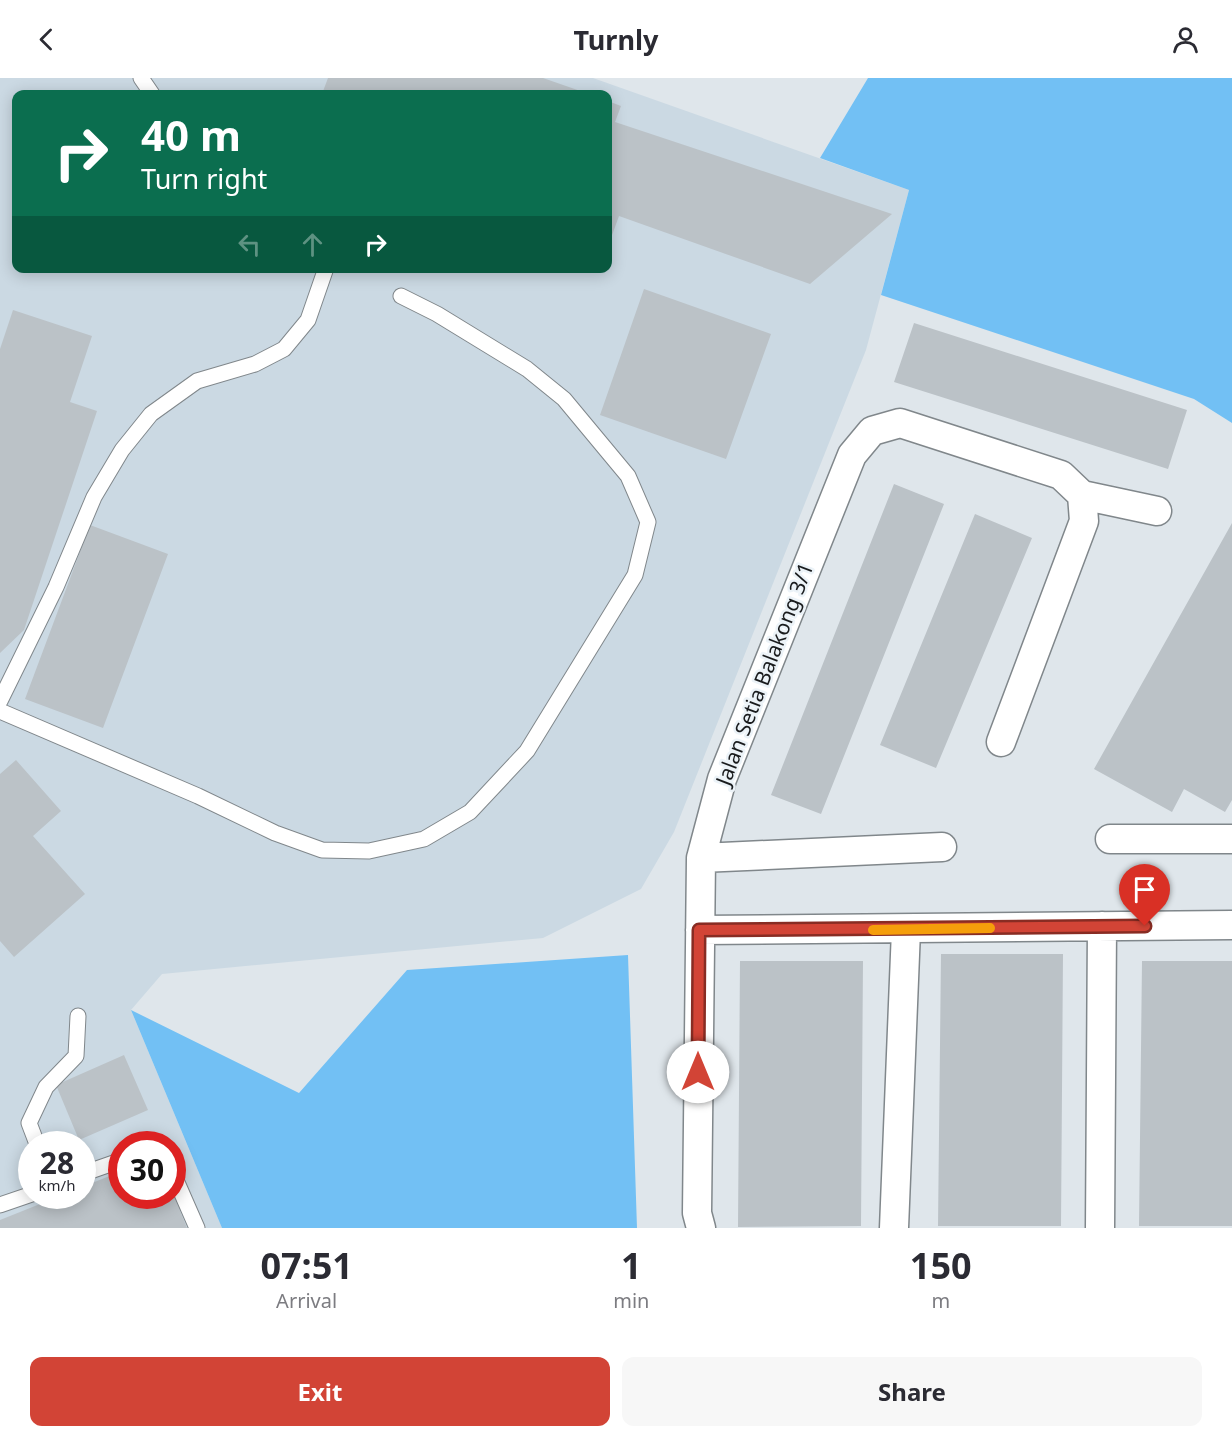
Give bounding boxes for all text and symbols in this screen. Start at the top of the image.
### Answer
text: Turnly [574,21,658,58]
icon: back [30,23,63,56]
icon: person [1169,23,1202,56]
text: 40 m [141,106,241,163]
icon: right [42,114,120,192]
text: Turn right [141,160,267,197]
icon: left [233,228,266,261]
icon: ahead [296,228,329,261]
icon: right [359,228,392,261]
street label: Jalan Setia Balakong 3/1 [708,558,820,791]
pin [1119,864,1170,926]
icon: arrive [1128,873,1161,906]
position arrow [666,1040,730,1104]
speed limit sign: 30 [108,1131,186,1209]
text: 28 [40,1142,74,1183]
text: km/h [39,1175,75,1195]
text: 07:51 [260,1241,353,1290]
text: 1 [621,1241,642,1290]
text: 150 [910,1241,972,1290]
text: Arrival [276,1287,337,1314]
text: min [613,1287,649,1314]
text: m [931,1287,950,1314]
button: Exit [30,1357,610,1426]
button: Share [622,1357,1202,1426]

